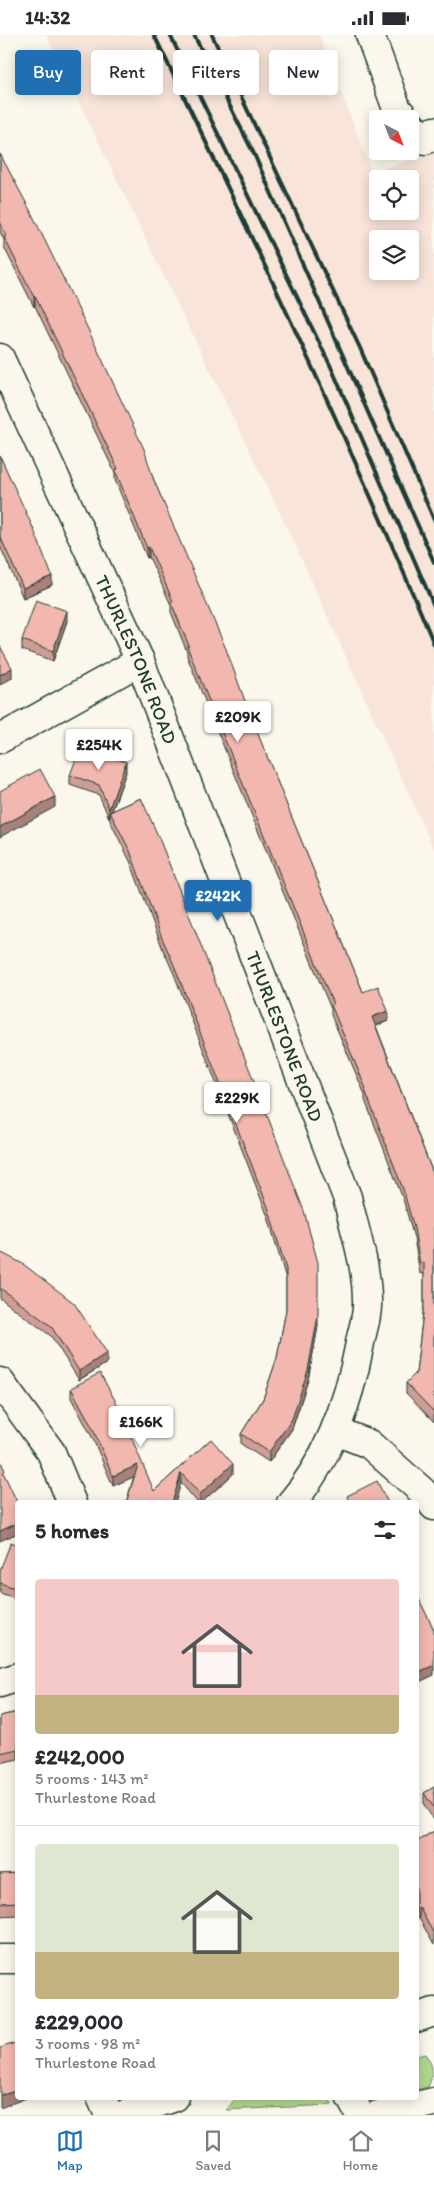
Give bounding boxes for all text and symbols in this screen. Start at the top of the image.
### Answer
text: 14:32 [25,6,70,29]
chip: Buy [15,50,81,95]
chip: Rent [91,50,163,95]
chip: Filters [173,50,259,95]
chip: New [269,50,338,95]
north arrow [369,110,419,160]
map controls [369,110,419,280]
button: locate [369,170,419,220]
button: layers [369,230,419,280]
street label: THURLESTONE ROAD [90,572,182,747]
pin: £209K [203,701,273,743]
text: £209K [215,707,261,726]
pin: £254K [64,729,134,771]
text: £254K [76,735,122,754]
pin: £242K [183,879,253,922]
text: £242K [195,886,241,905]
street label: THURLESTONE ROAD [241,948,328,1125]
pin: £229K [202,1081,272,1124]
text: £229K [215,1088,259,1107]
pin: £166K [106,1405,176,1448]
text: £166K [119,1412,163,1431]
icon: filters [371,1516,399,1544]
text: 5 homes [35,1518,109,1543]
icon: home [172,1611,262,1701]
text: £242,000 [35,1744,125,1769]
text: 5 rooms · 143 m² [35,1769,149,1788]
text: Thurlestone Road [35,1788,156,1807]
icon: home [172,1877,262,1967]
text: £229,000 [35,2009,123,2034]
text: 3 rooms · 98 m² [35,2034,140,2053]
text: Thurlestone Road [35,2053,156,2072]
tab: Map [56,2127,84,2174]
tab: Saved [195,2127,231,2174]
tab: Home [343,2127,378,2174]

